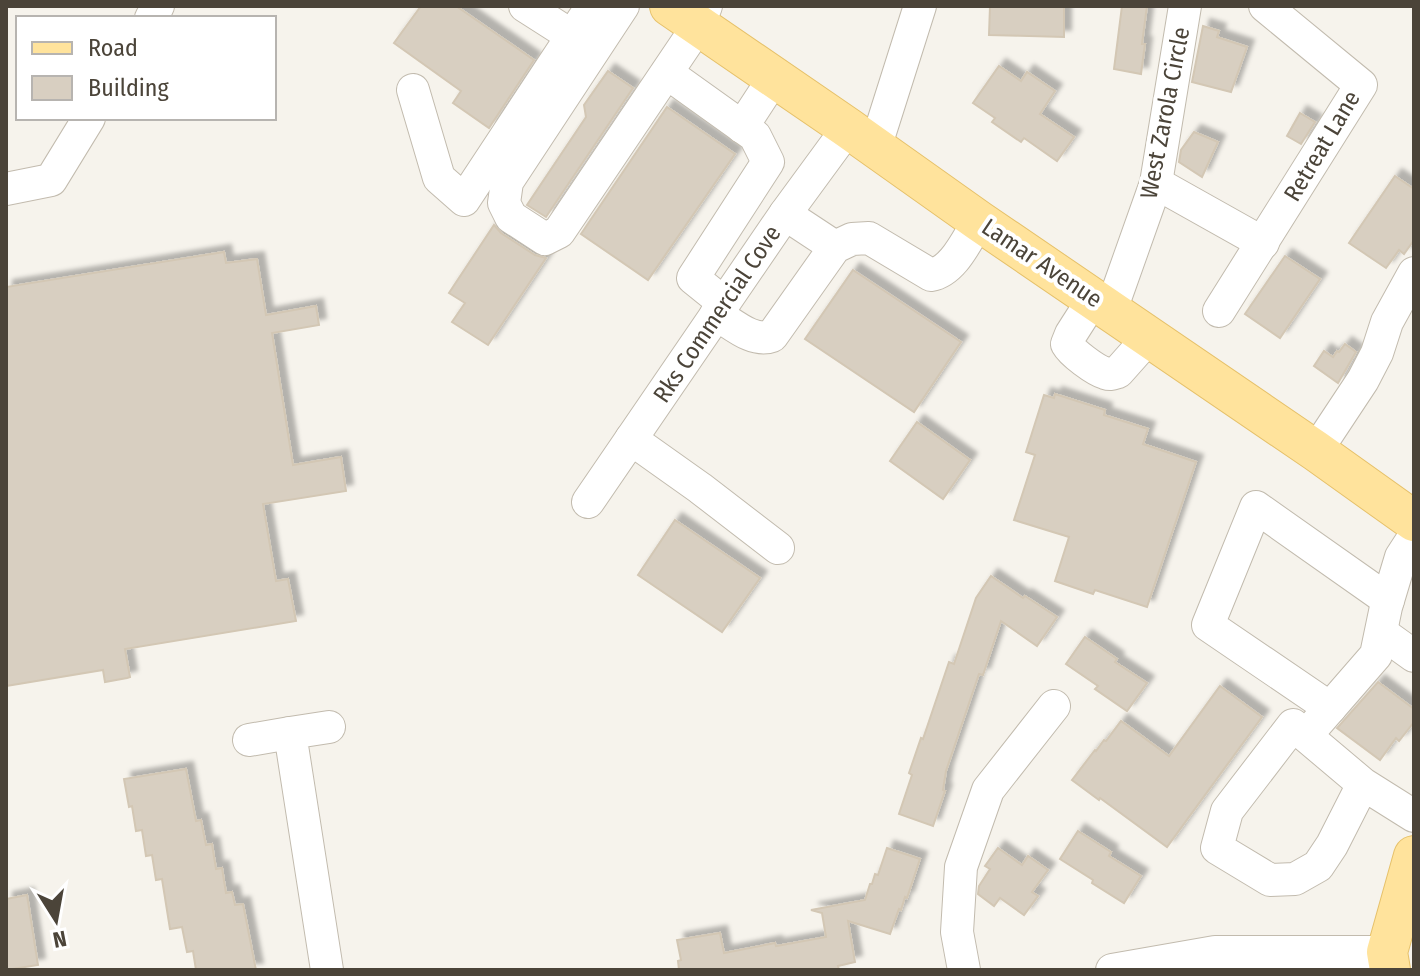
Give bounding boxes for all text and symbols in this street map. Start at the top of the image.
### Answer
legend [16,16,276,120]
street label: West Zarola Circle [1135,25,1195,201]
text: Road [88,34,138,62]
text: Building [88,74,170,102]
street label: Retreat Lane [1278,86,1366,206]
street label: Lamar Avenue [977,213,1107,313]
street label: Rks Commercial Cove [647,220,787,408]
north arrow [16,880,96,960]
text: N [51,925,69,954]

